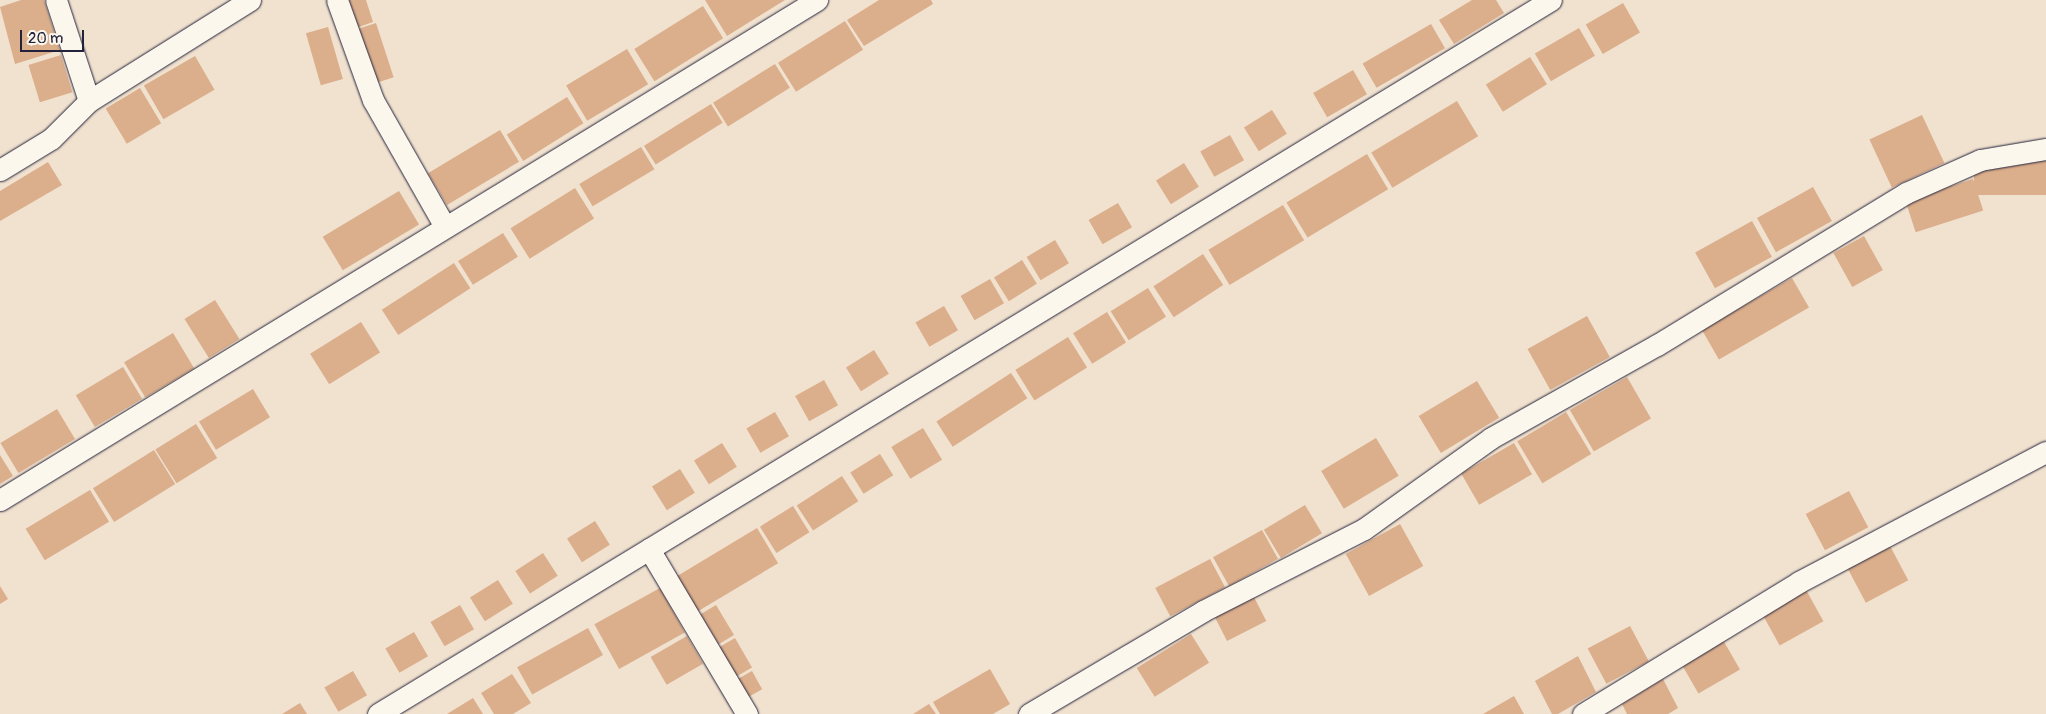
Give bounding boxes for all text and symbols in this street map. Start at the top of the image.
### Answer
scale bar [22,20,86,52]
text: 20 m [28,29,63,48]

